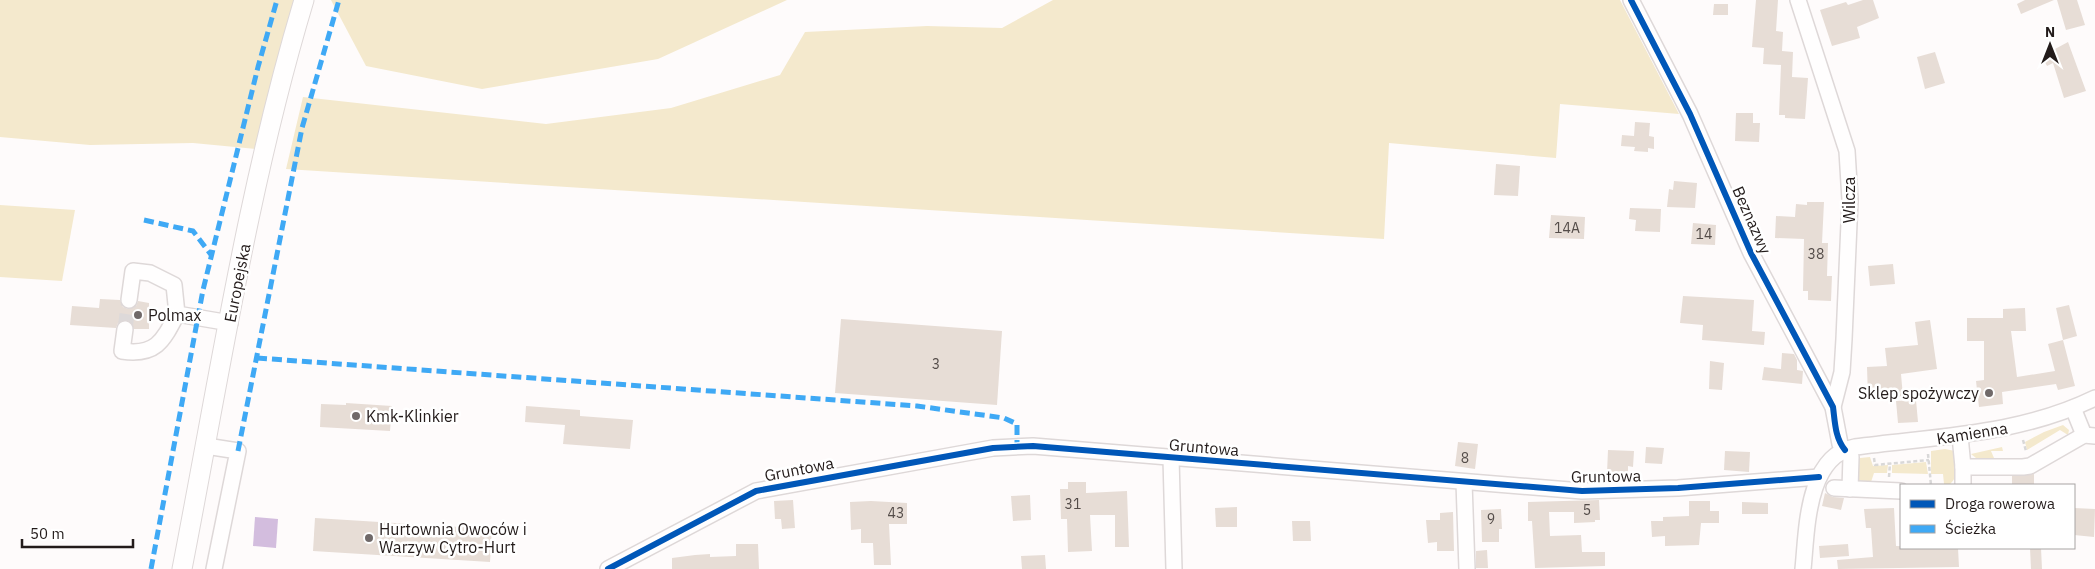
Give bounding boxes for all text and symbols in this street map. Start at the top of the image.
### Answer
north arrow [2025,20,2075,70]
text: N [2045,23,2055,41]
street label: Wilcza [1839,176,1859,223]
street label: Beznazwy [1728,183,1776,257]
house number: 14A [1554,219,1580,237]
house number: 14 [1696,225,1712,243]
street label: Europejska [220,241,255,324]
house number: 38 [1808,245,1824,263]
place label: Polmax [148,305,201,325]
marker: Polmax [132,309,144,321]
house number: 3 [932,355,940,373]
place label: Sklep spożywczy [1858,383,1979,403]
marker: Sklep spożywczy [1983,387,1995,399]
place label: Kmk-Klinkier [366,406,459,426]
marker: Kmk-Klinkier [350,410,362,422]
street label: Kamienna [1935,417,2010,449]
street label: Gruntowa [1168,434,1240,460]
house number: 8 [1461,449,1469,467]
street label: Gruntowa [763,452,836,486]
street label: Gruntowa [1571,465,1642,487]
legend [1900,484,2075,549]
text: Droga rowerowa [1945,494,2055,513]
house number: 31 [1065,495,1081,513]
house number: 5 [1583,501,1591,519]
house number: 43 [888,504,904,522]
house number: 9 [1487,510,1495,528]
scale bar [22,516,134,548]
place label: Hurtownia Owoców i Warzyw Cytro-Hurt [379,519,527,557]
text: Ścieżka [1945,519,1996,538]
text: 50 m [30,524,65,543]
marker: Hurtownia Owoców i Warzyw Cytro-Hurt [363,532,375,544]

